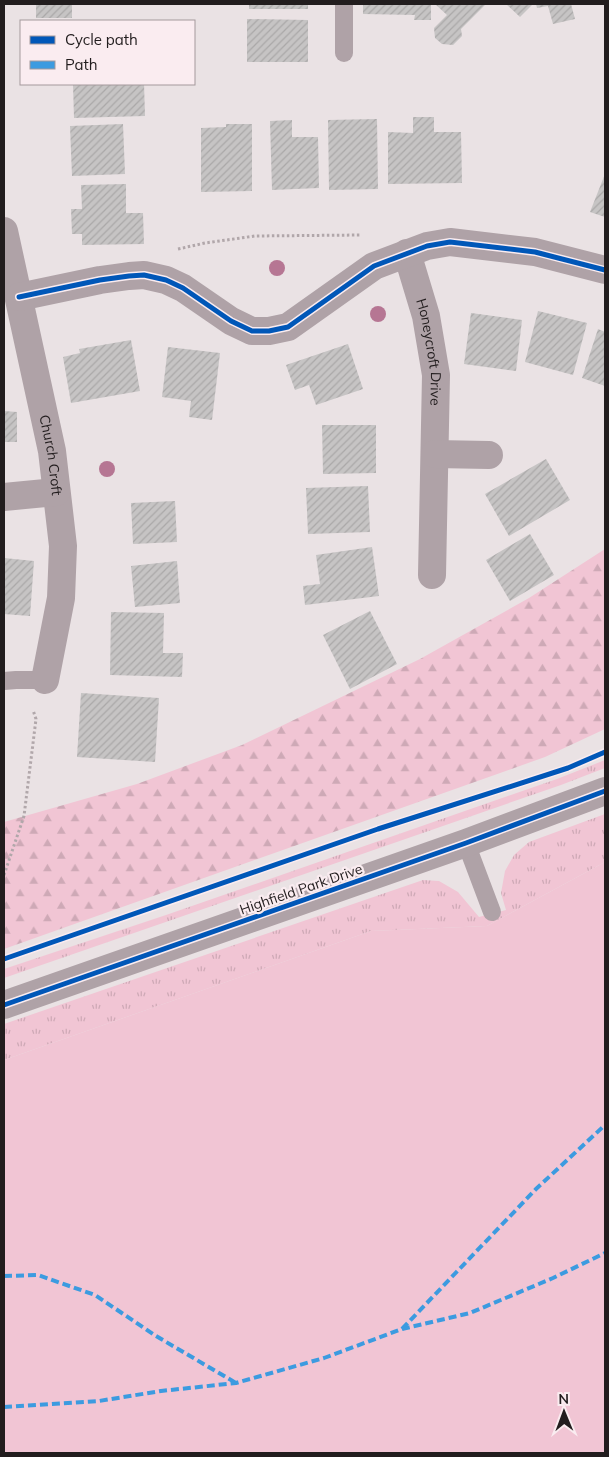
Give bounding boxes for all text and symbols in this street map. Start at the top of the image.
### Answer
legend [20,20,195,85]
text: Cycle path [65,30,138,49]
text: Path [65,55,97,74]
street label: Honeycroft Drive [412,296,445,406]
street label: Church Croft [35,413,66,496]
street label: Highfield Park Drive [237,860,365,918]
north arrow [539,1387,589,1437]
text: N [558,1390,569,1408]

